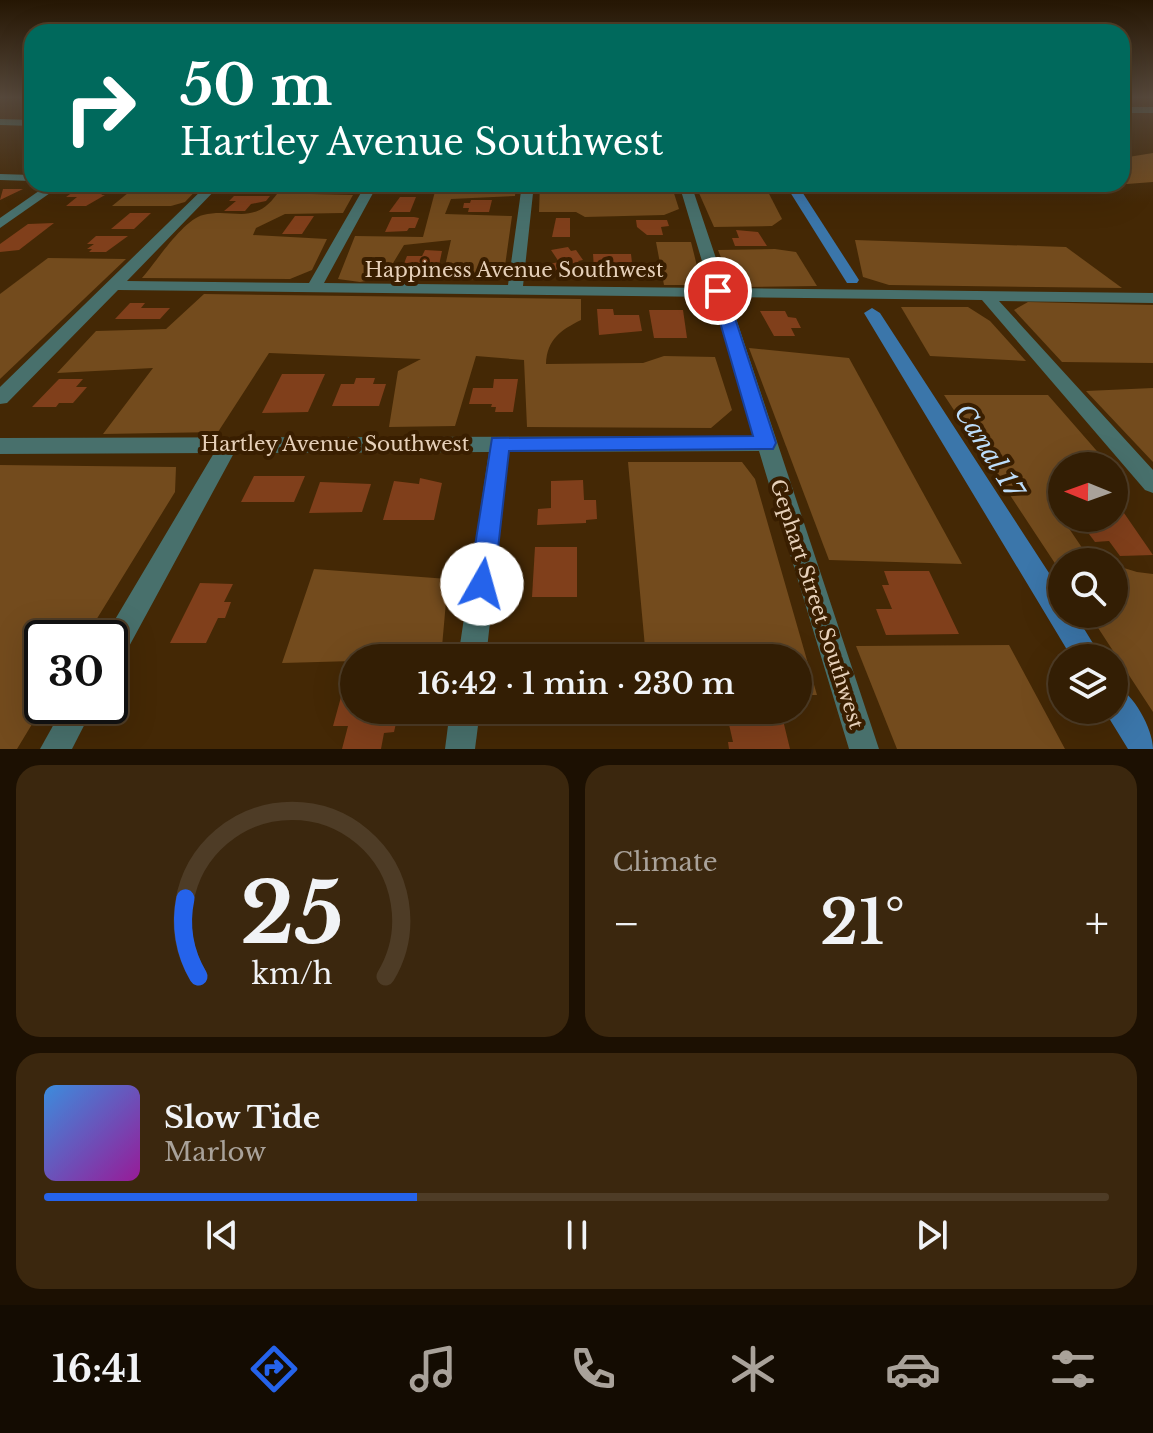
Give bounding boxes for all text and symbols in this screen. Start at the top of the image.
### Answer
text: 50 m [180,51,332,120]
icon: right [48,56,152,160]
text: Hartley Avenue Southwest [180,120,663,165]
pin [684,257,752,325]
street label: Happiness Avenue Southwest [365,258,664,282]
icon: arrive [696,269,740,313]
water label: Canal 17 [948,398,1032,506]
street label: Hartley Avenue Southwest [201,432,470,456]
north arrow [1048,452,1128,532]
map controls [1048,452,1128,724]
street label: Gephart Street Southwest [765,476,869,732]
position arrow [440,542,524,626]
button: search [1048,548,1128,628]
speed limit sign: 30 [24,620,128,724]
button: layers [1048,644,1128,724]
text: 16:42 · 1 min · 230 m [417,665,735,702]
text: Climate [613,846,718,878]
text: 25 [240,862,344,965]
text: 21° [820,886,905,960]
text: − [613,896,640,951]
text: + [1085,896,1109,951]
text: km/h [252,956,333,992]
text: Slow Tide [164,1099,320,1136]
text: Marlow [164,1136,266,1168]
icon: previous [200,1213,244,1257]
icon: pause [555,1213,599,1257]
icon: next [910,1213,954,1257]
icon: directions [246,1341,302,1397]
icon: music [405,1341,461,1397]
icon: phone [565,1341,621,1397]
icon: climate [725,1341,781,1397]
icon: car [885,1341,941,1397]
icon: filters [1045,1341,1101,1397]
text: 16:41 [52,1347,142,1392]

